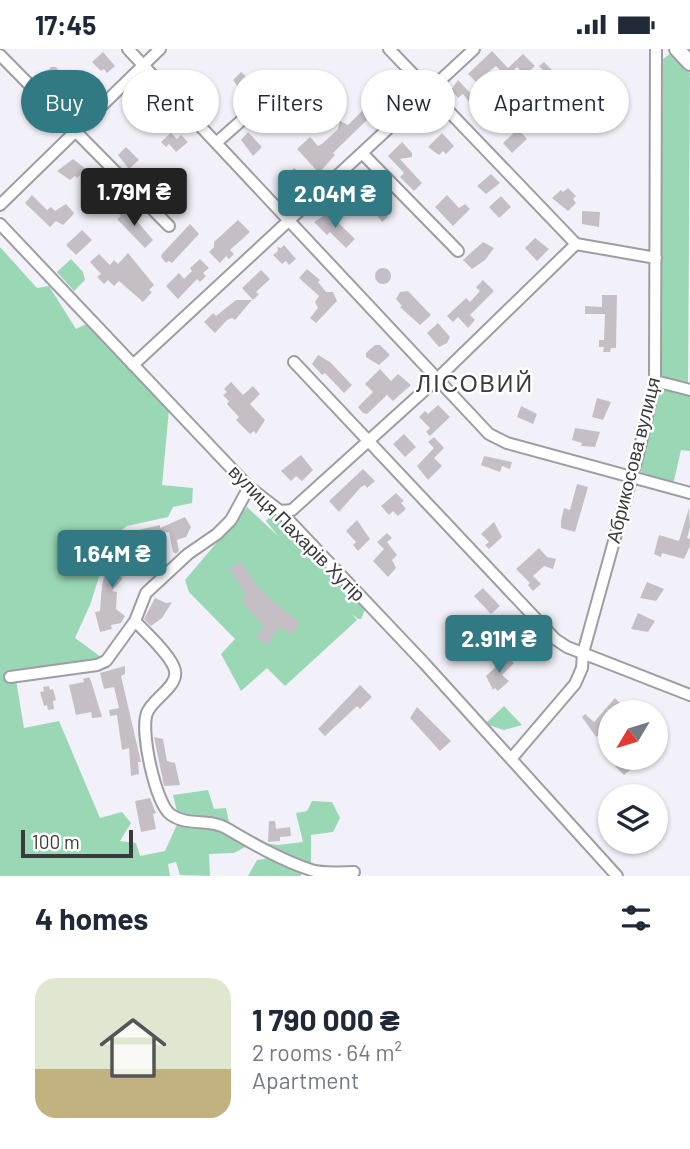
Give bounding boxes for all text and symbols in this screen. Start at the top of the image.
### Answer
text: 17:45 [35,9,96,40]
chip: Buy [21,70,108,133]
chip: Rent [122,70,219,133]
chip: Filters [233,70,347,133]
chip: New [361,70,455,133]
chip: Apartment [469,70,629,133]
pin: 1.79M ₴ [69,169,199,228]
pin: 2.04M ₴ [270,171,400,230]
text: 1.79M ₴ [97,177,171,205]
text: 2.04M ₴ [294,179,376,207]
district label: ЛІСОВИЙ [416,369,534,397]
street label: Абрикосова вулиця [601,375,664,545]
street label: вулиця Пахарів Хутір [224,460,370,606]
pin: 1.64M ₴ [47,531,177,590]
text: 1.64M ₴ [73,539,151,567]
pin: 2.91M ₴ [434,615,564,675]
text: 2.91M ₴ [461,624,537,652]
north arrow [598,700,668,770]
map controls [598,700,668,854]
button: layers [598,784,668,854]
scale bar [21,827,133,859]
text: 100 m [32,830,80,853]
icon: filters [617,899,655,937]
text: 4 homes [35,900,148,936]
text: 1 790 000 ₴ [252,1001,400,1037]
icon: home [91,1006,175,1090]
text: 2 rooms · 64 m² [252,1038,402,1066]
text: Apartment [252,1066,359,1094]

